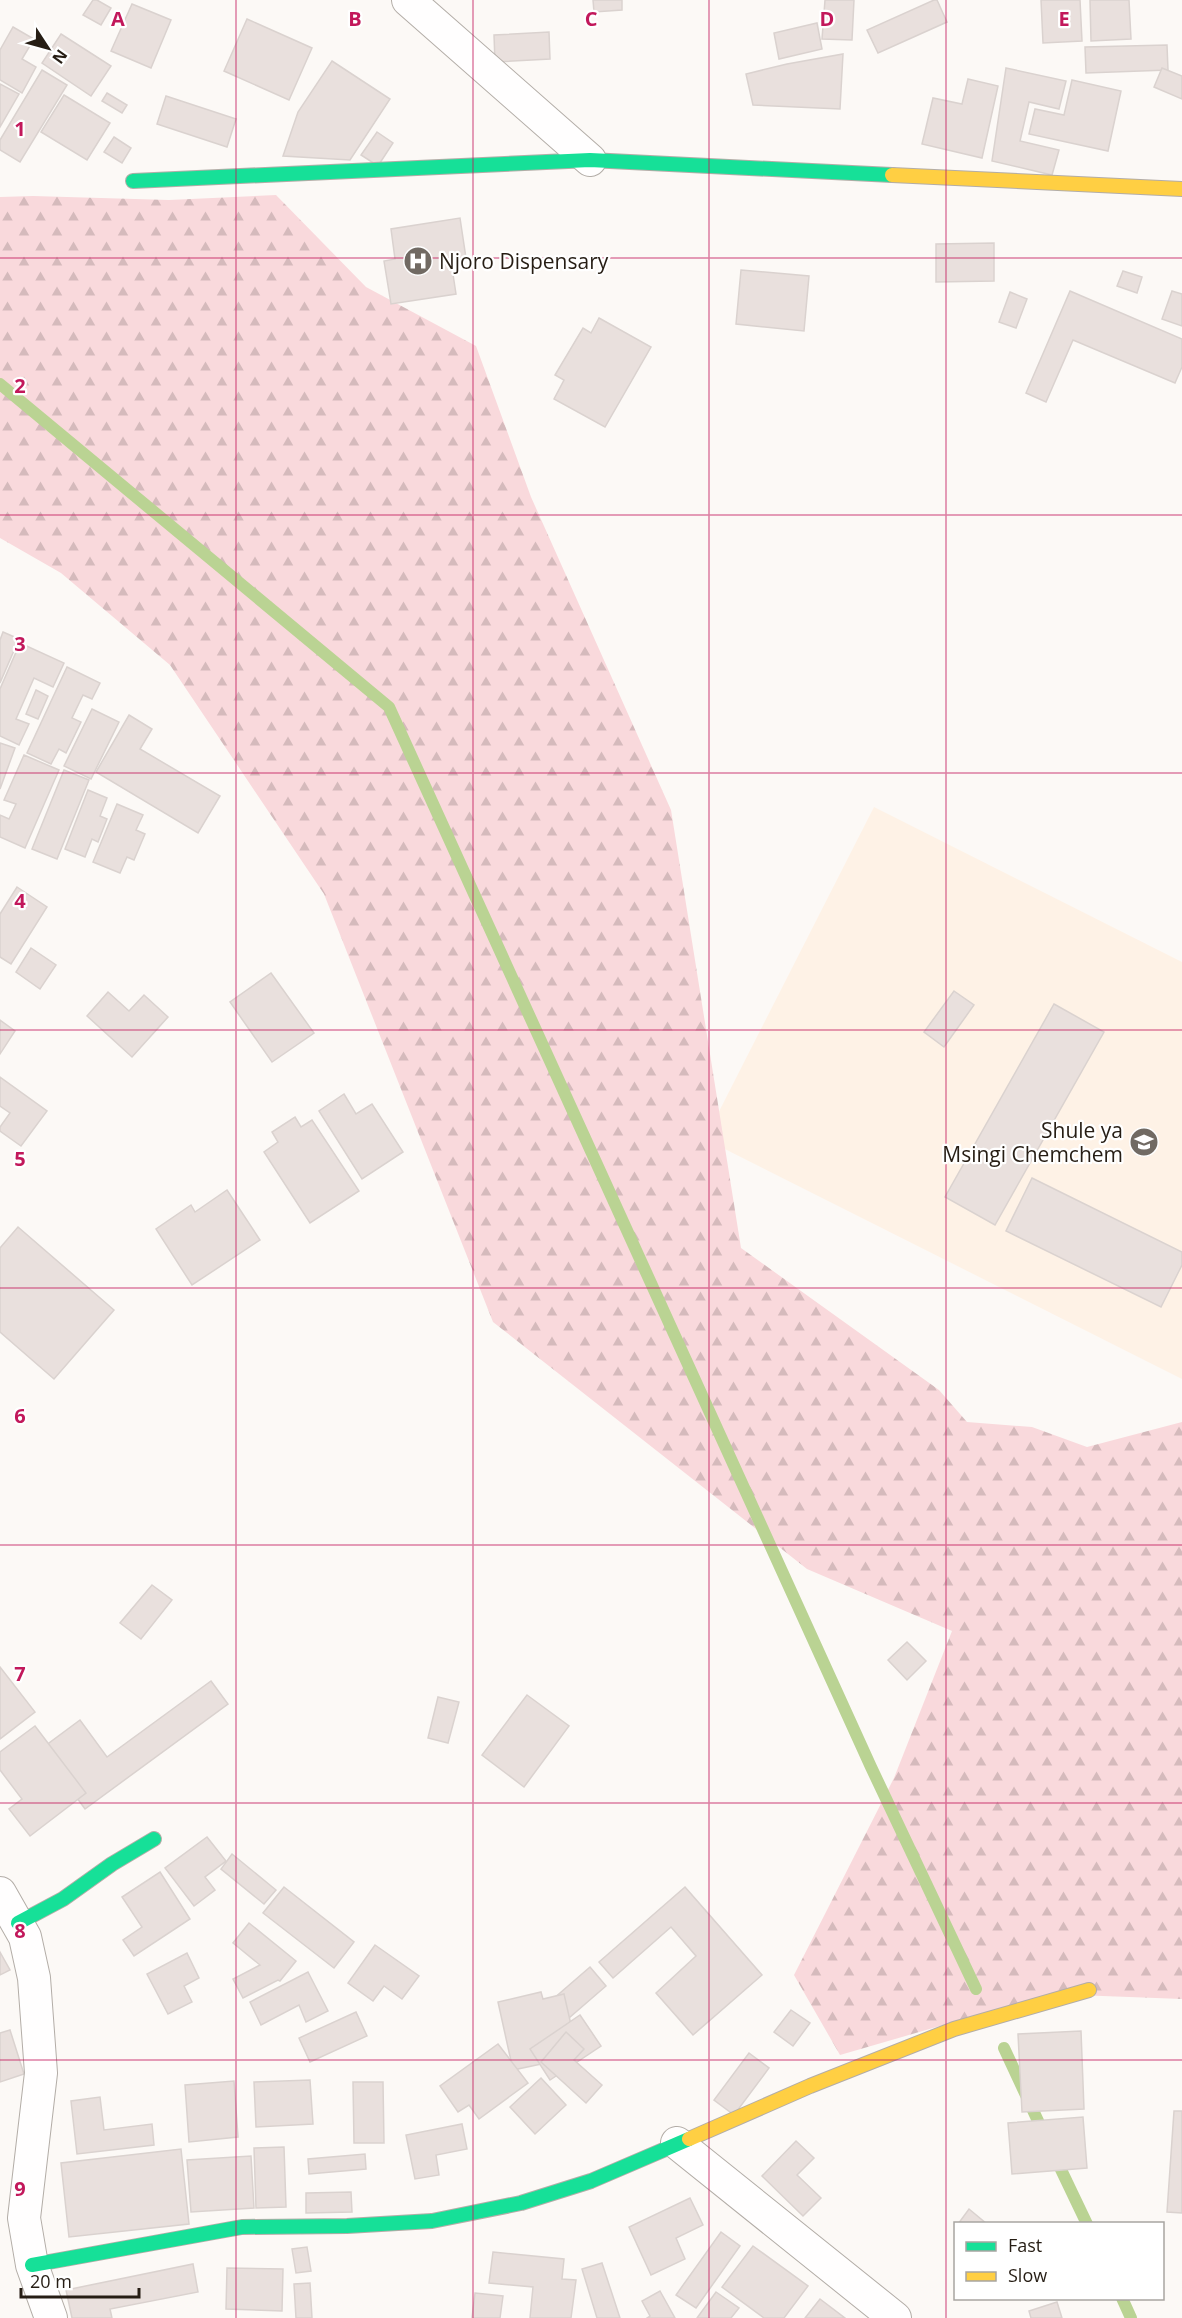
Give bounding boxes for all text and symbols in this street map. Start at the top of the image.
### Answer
text: A [111,5,125,32]
text: B [348,5,362,32]
text: C [585,5,598,32]
text: D [820,5,834,32]
text: E [1058,5,1070,32]
north arrow [18,18,78,78]
text: N [47,45,73,69]
text: 1 [14,115,26,142]
hospital icon: Njoro Dispensary [402,245,434,277]
place label: Njoro Dispensary [439,247,609,275]
text: 2 [14,372,26,399]
text: 3 [14,630,26,657]
text: 4 [14,887,26,914]
place label: Shule ya Msingi Chemchem [942,1116,1123,1168]
school or university icon: Shule ya Msingi Chemchem [1128,1126,1160,1158]
text: 5 [14,1145,26,1172]
text: 6 [14,1402,26,1429]
text: 7 [14,1660,26,1687]
text: 8 [14,1917,26,1944]
text: 9 [14,2175,26,2202]
legend [954,2222,1164,2300]
text: Fast [1008,2233,1042,2257]
scale bar [21,2261,140,2299]
text: Slow [1008,2263,1047,2287]
text: 20 m [30,2269,72,2293]

